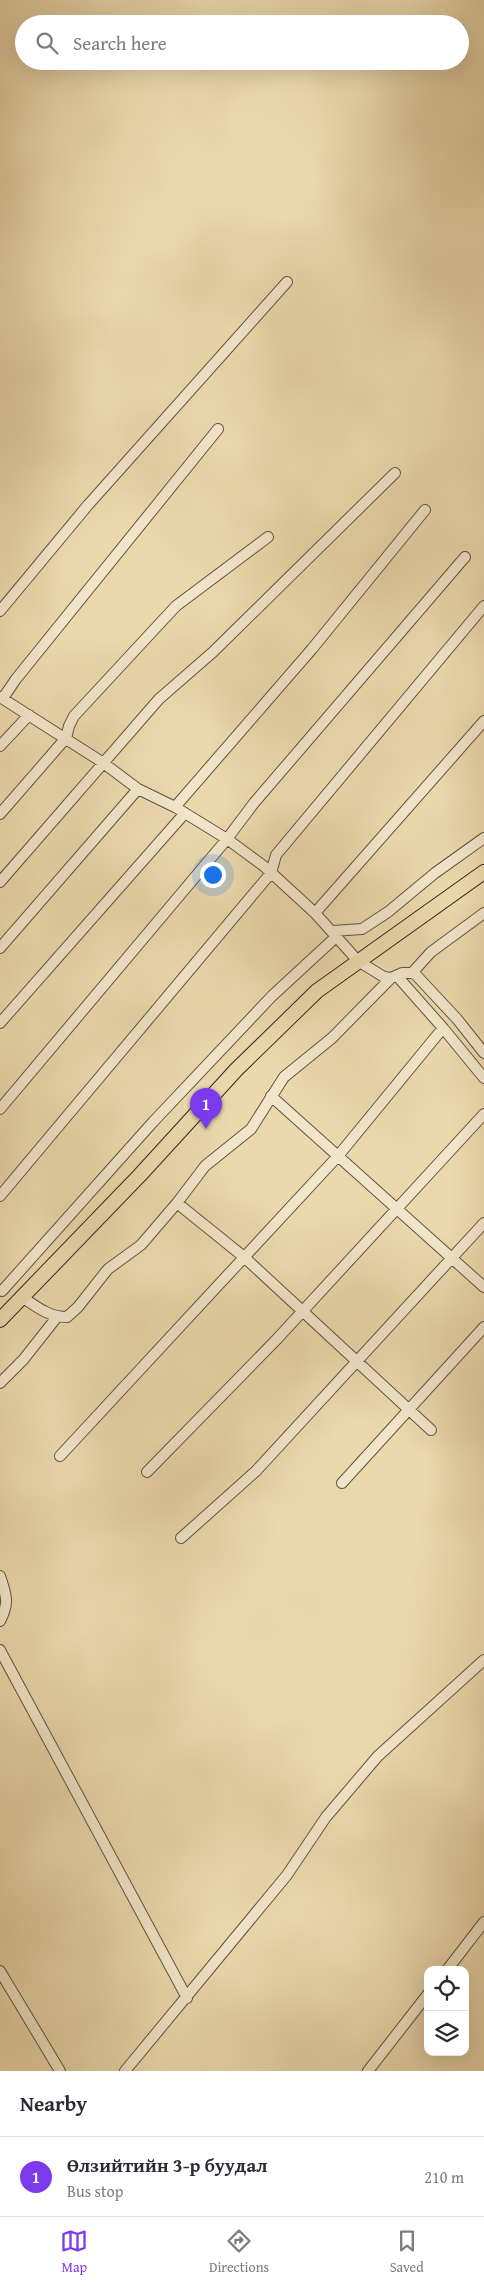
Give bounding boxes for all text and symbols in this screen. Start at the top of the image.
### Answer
search box [15,15,469,70]
icon: search [33,29,61,57]
text: Search here [73,29,167,57]
your location [200,862,226,888]
pin: 1 [190,1088,222,1129]
map controls [424,1966,469,2056]
button: locate [424,1966,469,2011]
button: layers [424,2011,469,2056]
text: Nearby [20,2088,87,2119]
text: Өлзийтийн 3-р буудал [67,2151,267,2179]
text: 1 [32,2165,40,2189]
text: 210 m [424,2165,464,2189]
text: Bus stop [67,2179,123,2203]
tab: Map [60,2227,88,2277]
tab: Directions [209,2227,269,2277]
tab: Saved [390,2227,424,2277]

